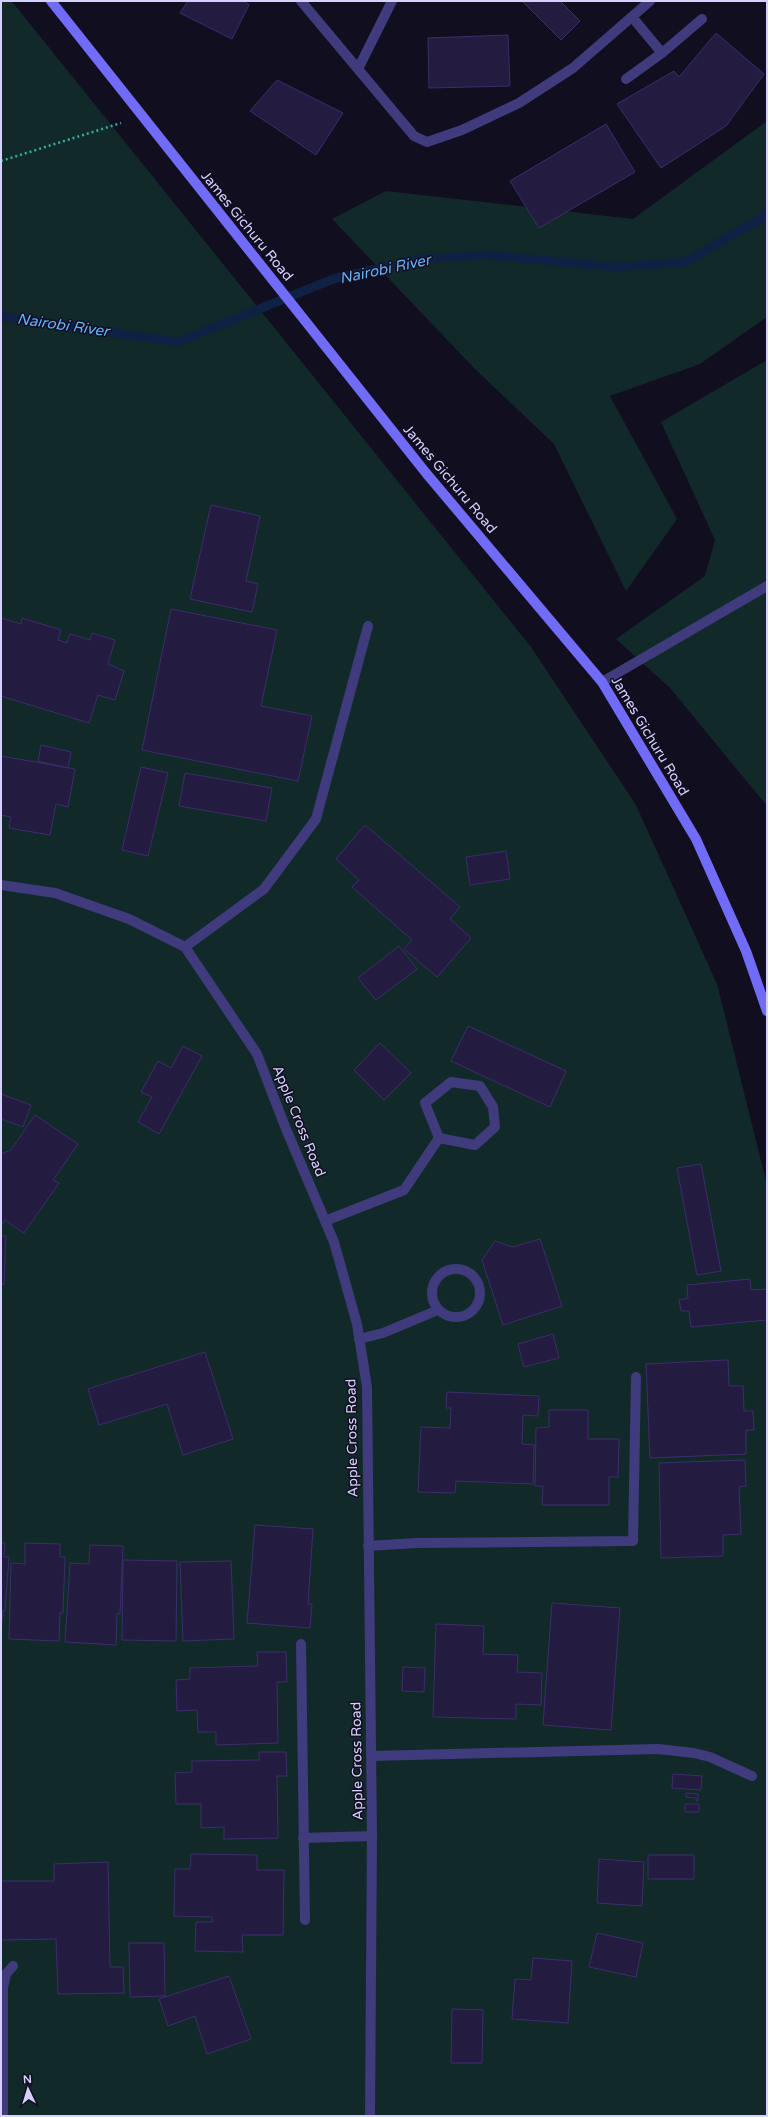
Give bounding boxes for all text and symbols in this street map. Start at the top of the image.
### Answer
street label: James Gichuru Road [197,168,297,284]
water label: Nairobi River [338,250,434,287]
water label: Nairobi River [16,310,112,341]
street label: James Gichuru Road [400,421,500,537]
street label: James Gichuru Road [607,673,693,799]
street label: Apple Cross Road [269,1063,329,1179]
street label: Apple Cross Road [342,1379,362,1497]
street label: Apple Cross Road [347,1702,367,1820]
north arrow [8,2069,48,2109]
text: N [22,2073,32,2086]

